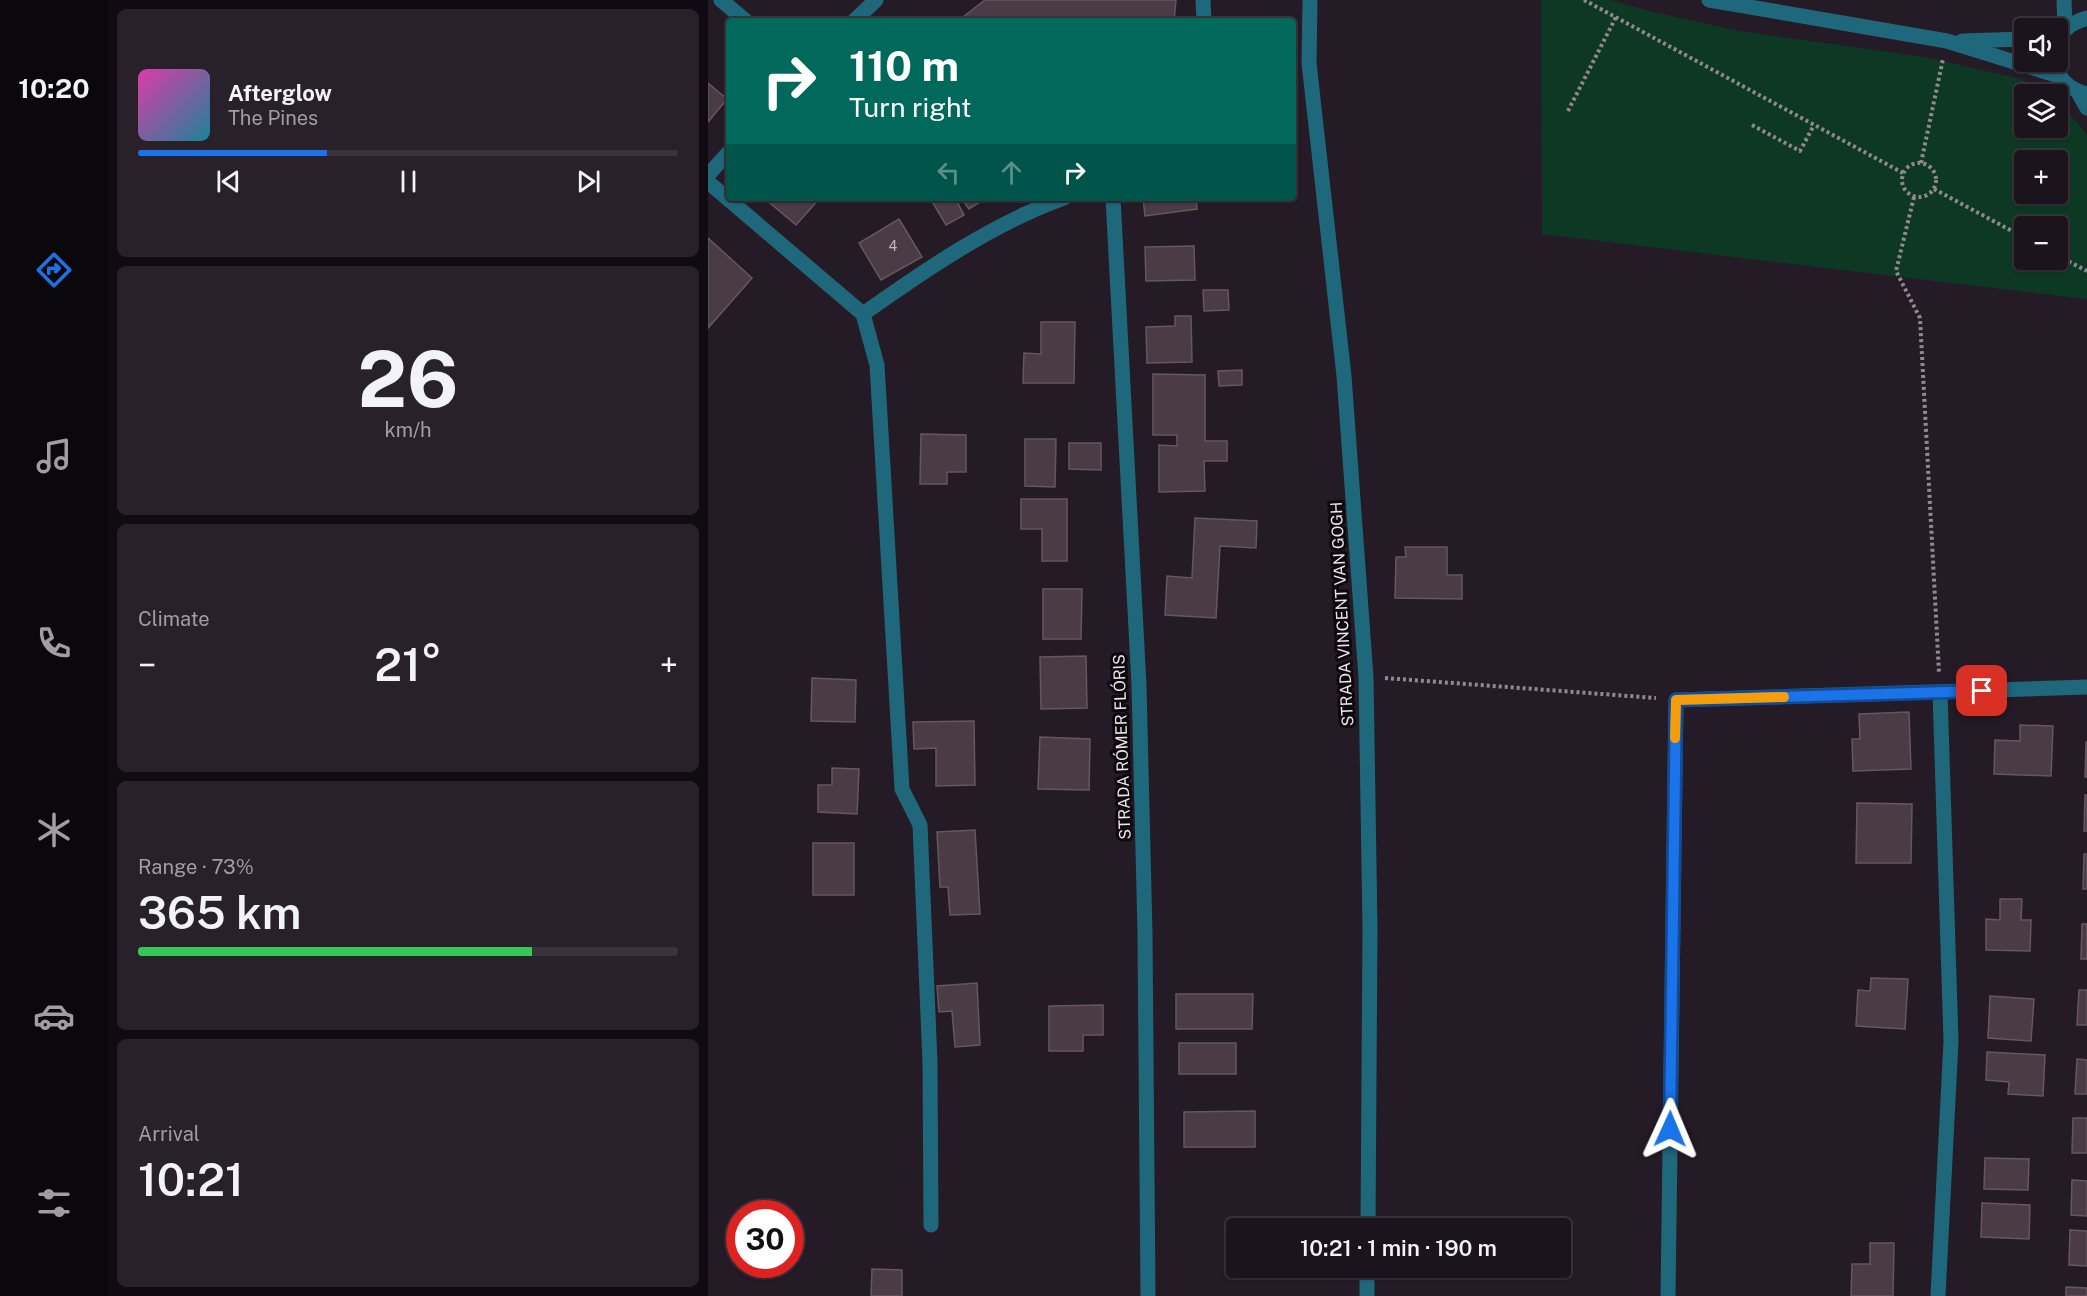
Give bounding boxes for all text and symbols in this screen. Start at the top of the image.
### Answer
map controls [2014,18,2068,270]
button: sound [2014,18,2068,72]
text: 110 m [849,41,959,90]
icon: right [750,42,828,120]
text: 10:20 [18,72,90,104]
text: Afterglow [228,80,332,106]
button: layers [2014,84,2068,138]
text: Turn right [849,91,972,123]
text: The Pines [228,106,318,130]
button: + [2014,150,2068,204]
icon: left [932,156,965,189]
icon: ahead [995,156,1028,189]
icon: right [1058,156,1091,189]
icon: previous [212,165,245,198]
icon: pause [392,165,425,198]
icon: next [572,165,605,198]
button: − [2014,216,2068,270]
house number: 4 [889,238,898,254]
icon: directions [33,249,75,291]
text: 26 [357,333,459,425]
text: km/h [384,418,432,442]
icon: music [33,435,75,477]
street label: STRADA VINCENT VAN GOGH [1327,501,1357,727]
text: Climate [138,607,210,631]
icon: phone [33,622,75,664]
text: 21° [374,638,442,691]
text: − [138,646,156,684]
text: + [660,646,678,684]
street label: STRADA RÓMER FLÓRIS [1108,654,1135,840]
pin [1956,665,2007,716]
icon: arrive [1965,674,1998,707]
icon: climate [33,809,75,851]
text: Range · 73% [138,855,254,879]
text: 365 km [138,886,301,939]
icon: car [33,995,75,1037]
position arrow [1638,1097,1702,1161]
text: Arrival [138,1122,200,1146]
text: 10:21 [138,1153,244,1206]
icon: filters [33,1182,75,1224]
speed limit sign: 30 [726,1200,804,1278]
text: 10:21 · 1 min · 190 m [1300,1235,1497,1261]

